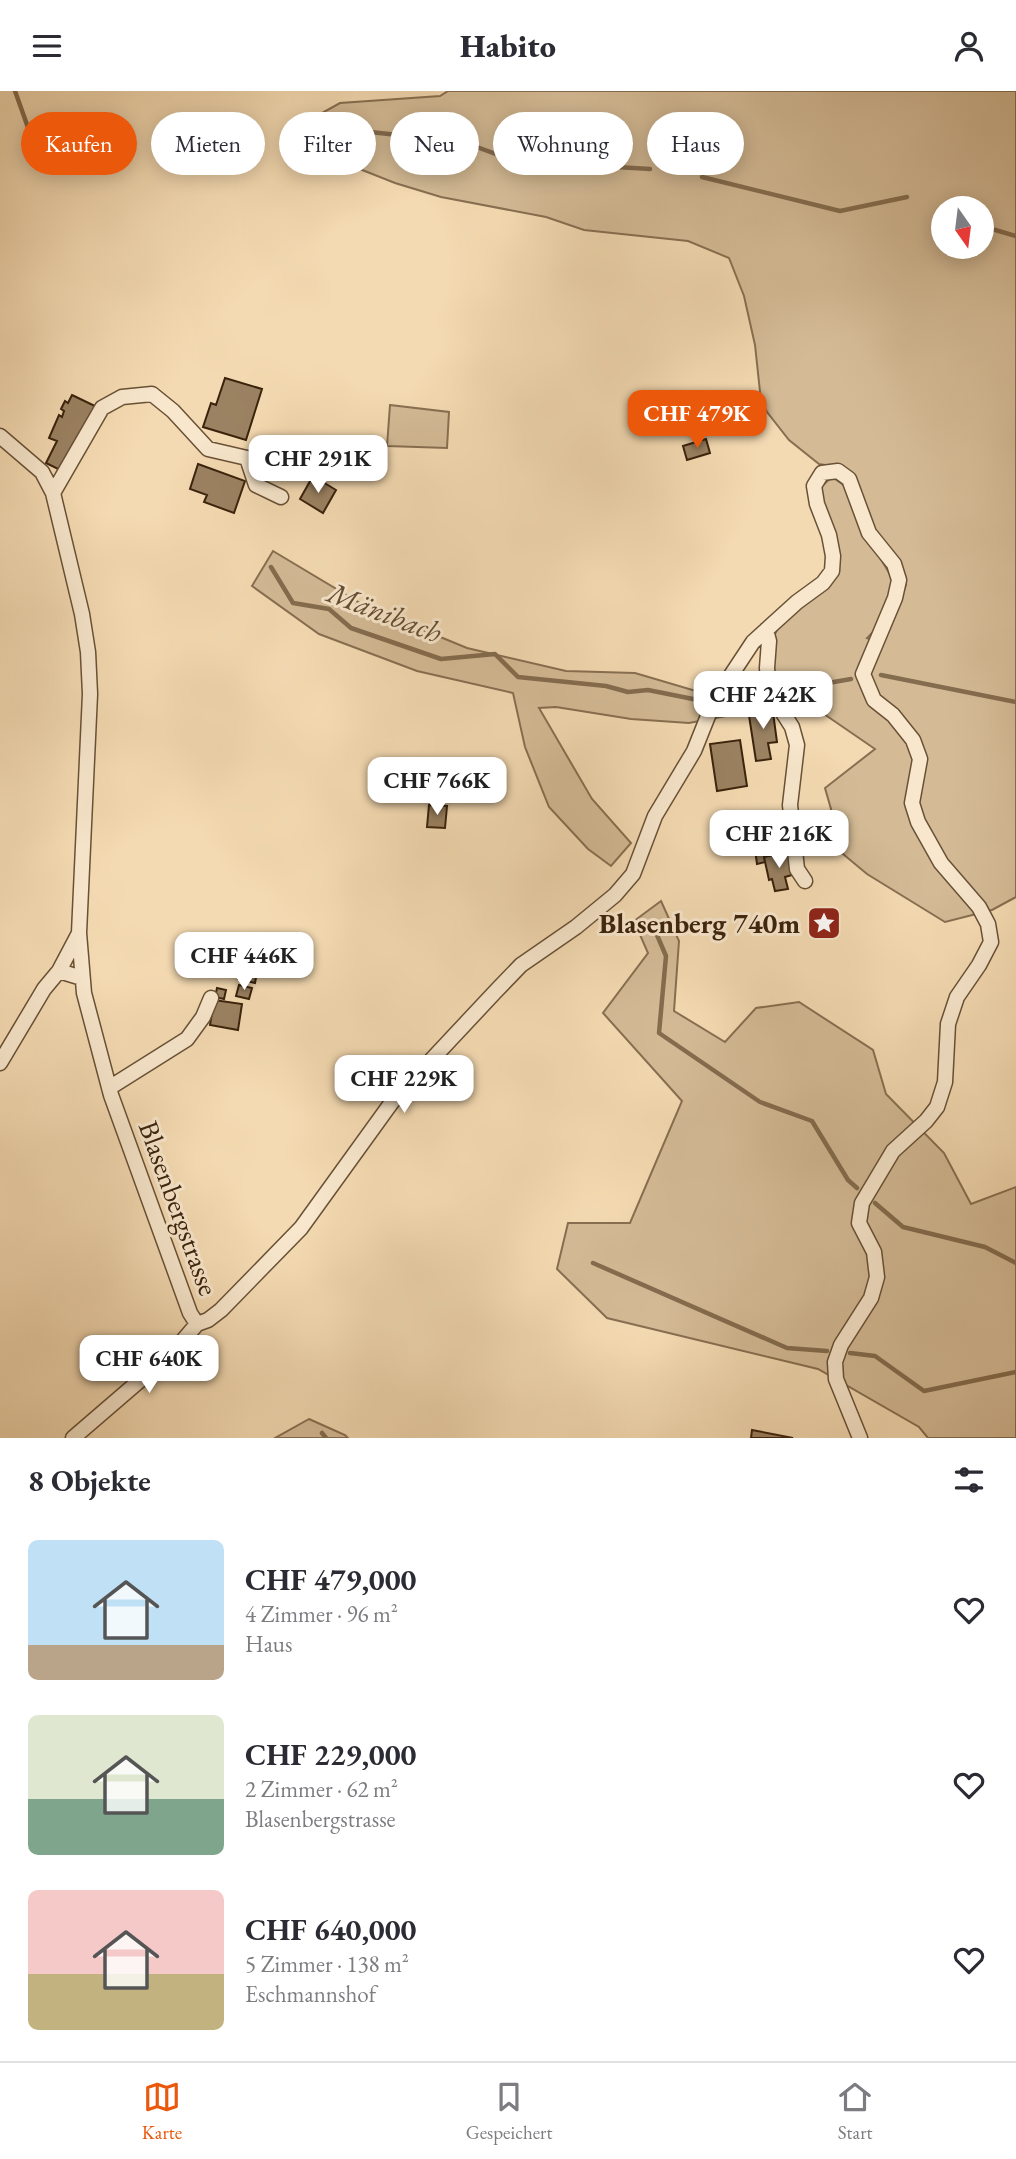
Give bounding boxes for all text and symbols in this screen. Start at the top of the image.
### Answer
text: Habito [460,25,556,67]
icon: menu [28,27,66,65]
icon: person [950,27,988,65]
chip: Kaufen [21,112,137,175]
chip: Mieten [151,112,265,175]
chip: Filter [279,112,376,175]
chip: Neu [390,112,479,175]
chip: Wohnung [493,112,633,175]
chip: Haus [647,112,744,175]
north arrow [931,196,994,259]
map controls [931,196,994,259]
pin: CHF 479K [625,391,769,450]
text: CHF 479K [644,398,750,428]
pin: CHF 291K [246,435,390,495]
text: CHF 291K [265,443,371,473]
water label: Mänibach [320,572,448,652]
pin: CHF 242K [691,671,835,731]
text: CHF 242K [710,679,816,709]
pin: CHF 766K [365,757,509,817]
text: CHF 766K [384,765,490,795]
pin: CHF 216K [707,811,851,870]
text: CHF 216K [726,818,832,848]
place icon: Blasenberg 740m [805,904,843,942]
place label: Blasenberg 740m [599,905,800,941]
pin: CHF 446K [172,933,316,992]
text: CHF 446K [191,940,297,970]
pin: CHF 229K [332,1055,476,1115]
text: CHF 229K [351,1063,457,1093]
street label: Blasenbergstrasse [131,1116,227,1300]
pin: CHF 640K [77,1335,221,1395]
text: CHF 640K [96,1343,202,1373]
text: 8 Objekte [28,1461,151,1500]
icon: filters [950,1461,988,1499]
text: CHF 479,000 [245,1560,416,1599]
icon: home [84,1568,168,1652]
icon: heart [950,1591,988,1629]
text: 4 Zimmer · 96 m² [245,1599,398,1629]
text: Haus [245,1629,292,1659]
text: CHF 229,000 [245,1735,416,1774]
icon: home [84,1743,168,1827]
icon: heart [950,1766,988,1804]
text: 2 Zimmer · 62 m² [245,1774,398,1804]
text: Blasenbergstrasse [245,1804,396,1834]
text: CHF 640,000 [245,1910,416,1949]
icon: home [84,1918,168,2002]
icon: heart [950,1941,988,1979]
text: 5 Zimmer · 138 m² [245,1949,409,1979]
text: Eschmannshof [245,1979,376,2009]
tab: Karte [142,2078,182,2145]
tab: Gespeichert [466,2078,552,2145]
tab: Start [836,2078,874,2145]

